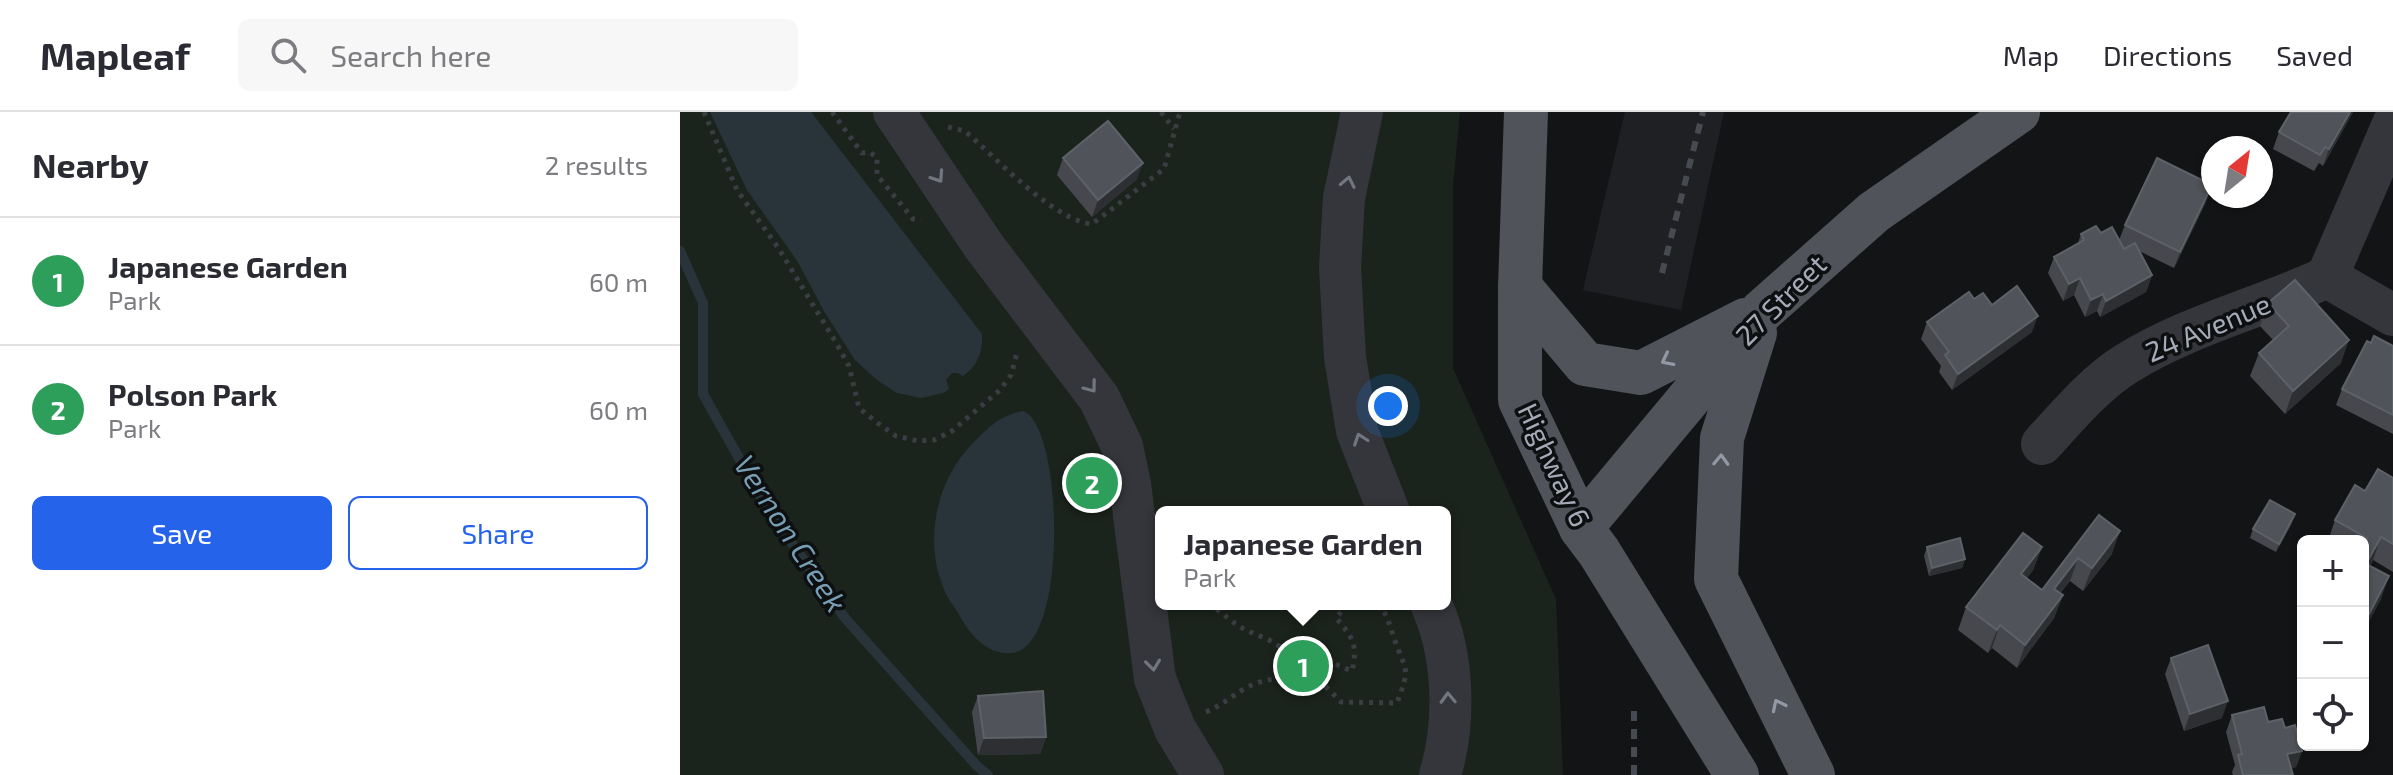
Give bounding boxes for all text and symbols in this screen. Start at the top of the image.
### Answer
search box [238,19,798,91]
text: Mapleaf [40,32,190,78]
icon: search [266,33,310,77]
text: Search here [330,37,491,73]
text: Map [2003,38,2059,72]
text: Directions [2103,38,2232,72]
text: Saved [2276,38,2353,72]
north arrow [2201,136,2273,208]
text: Nearby [32,144,149,185]
text: 2 results [545,149,648,180]
one-way arrow [928,168,943,182]
one-way arrow [1339,175,1356,189]
street label: 27 Street [1728,247,1833,352]
text: Japanese Garden [108,248,348,284]
text: 1 [52,266,64,297]
text: 60 m [589,266,648,297]
text: Park [108,284,161,315]
street label: 24 Avenue [2140,286,2275,369]
one-way arrow [1660,350,1675,366]
text: Polson Park [108,376,277,412]
one-way arrow [1081,378,1095,393]
your location [1368,386,1408,426]
text: 2 [50,394,66,425]
text: 60 m [589,394,648,425]
street label: Highway 6 [1512,397,1598,532]
text: Park [108,412,161,443]
one-way arrow [1354,433,1370,447]
water label: Vernon Creek [728,448,856,618]
pin: 2 [1066,453,1118,513]
one-way arrow [1713,453,1730,466]
button: Save [32,496,332,570]
button: Share [348,496,648,570]
popup [1155,506,1451,610]
text: Japanese Garden [1183,525,1423,561]
map controls [2297,535,2369,751]
button: + [2297,535,2369,607]
text: Park [1183,561,1236,592]
button: − [2297,607,2369,679]
pin: 1 [1277,636,1329,696]
one-way arrow [1144,658,1161,672]
button: locate [2297,679,2369,751]
one-way arrow [1440,691,1457,704]
one-way arrow [1772,699,1788,713]

